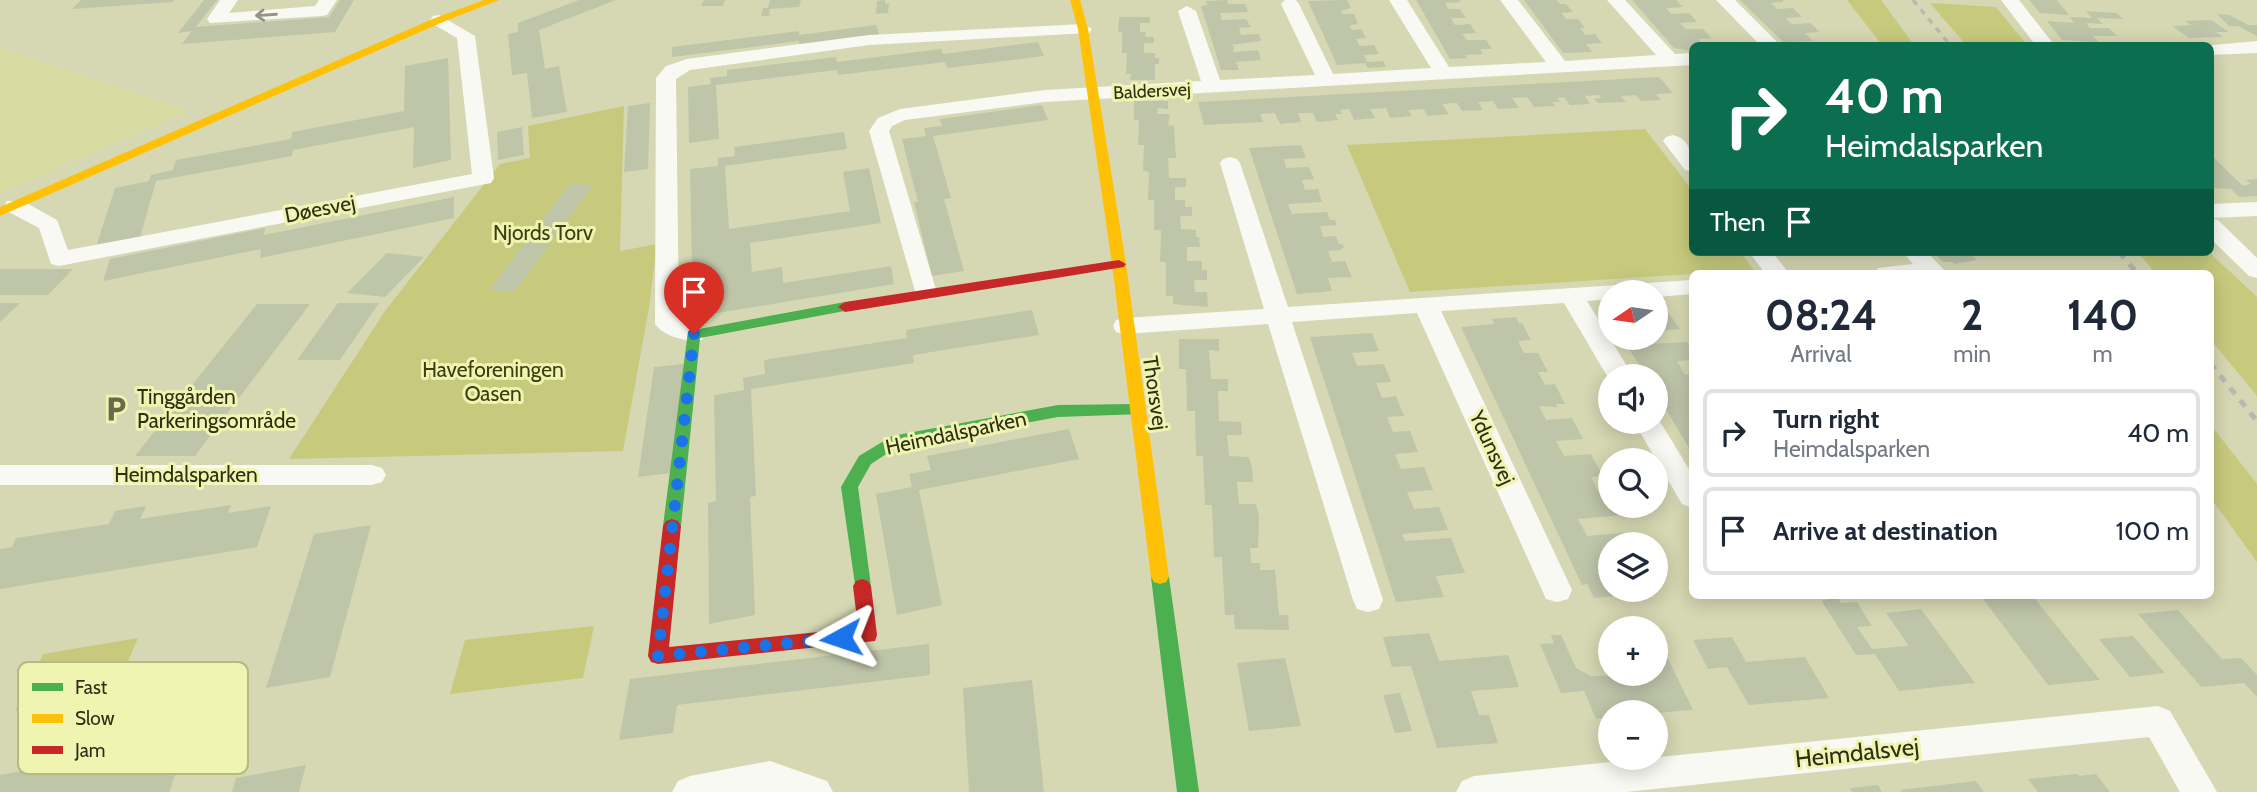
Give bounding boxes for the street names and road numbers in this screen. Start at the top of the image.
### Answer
street label: Baldersvej [1113,78,1191,104]
street label: Døesvej [282,189,358,229]
street label: Thorsvej [1137,354,1173,432]
street label: Heimdalsparken [883,405,1029,460]
street label: Ydunsvej [1463,406,1520,489]
street label: Heimdalsparken [114,462,258,487]
street label: Heimdalsvej [1794,732,1920,773]

